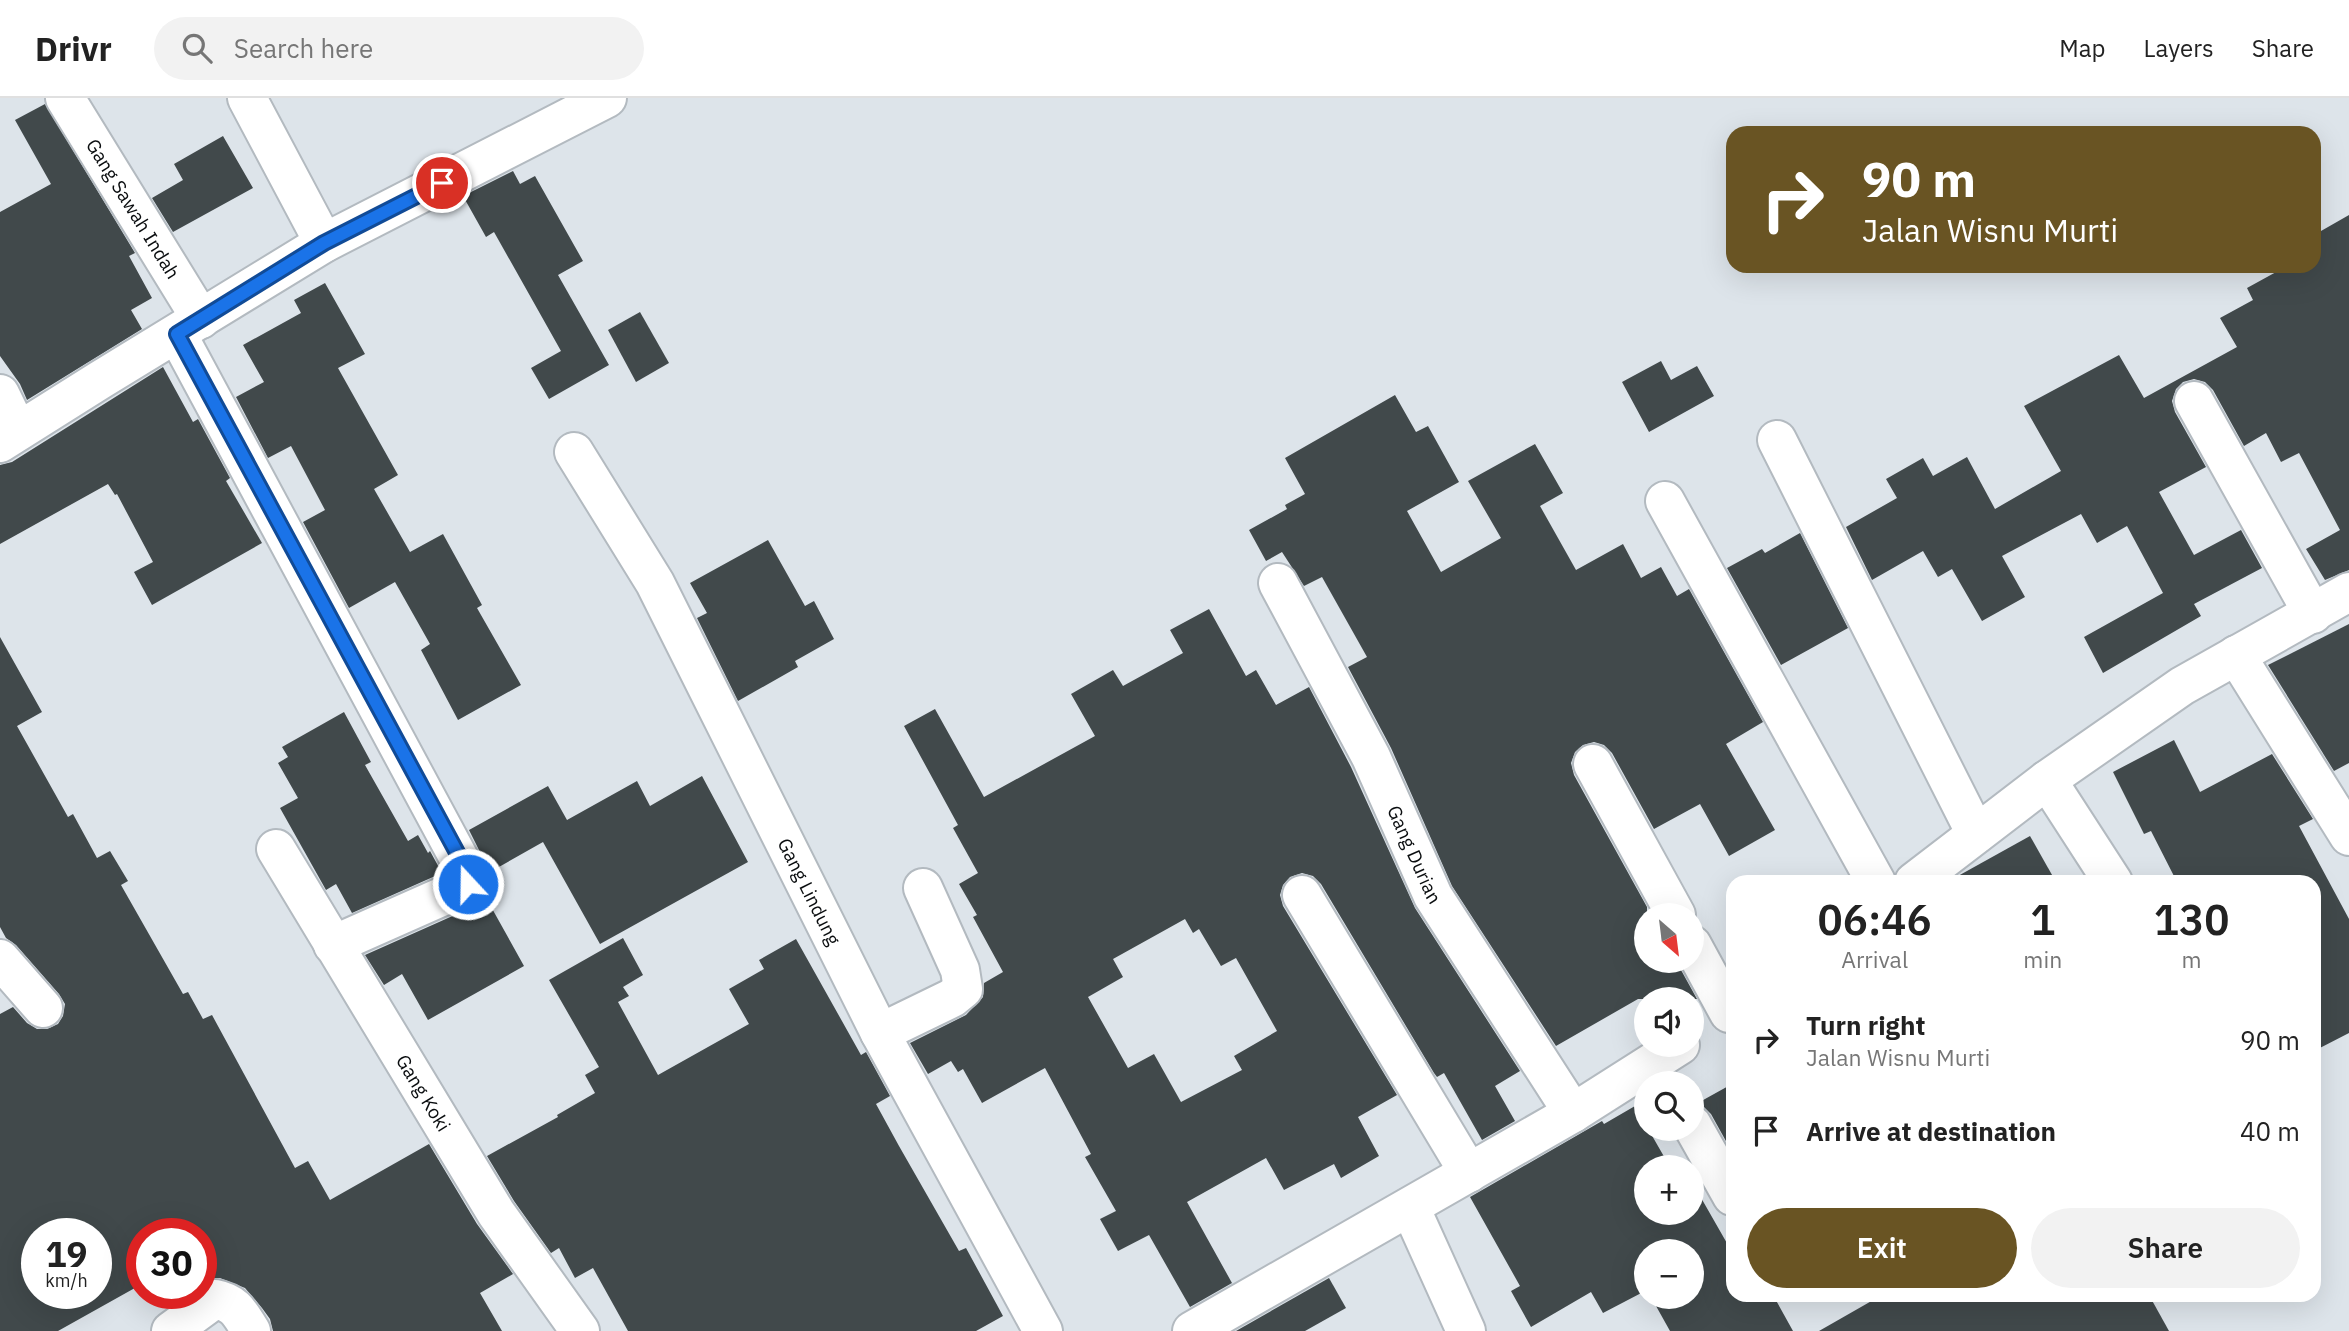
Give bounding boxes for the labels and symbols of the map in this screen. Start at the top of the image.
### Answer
street label: Gang Sawah Indah [81,134,185,283]
pin [412,153,472,213]
street label: Gang Durian [1382,802,1447,908]
street label: Gang Lindung [773,834,846,949]
position arrow [431,847,505,921]
north arrow [1634,903,1704,973]
street label: Gang Koki [391,1050,456,1136]
speed limit sign: 30 [126,1218,217,1309]

